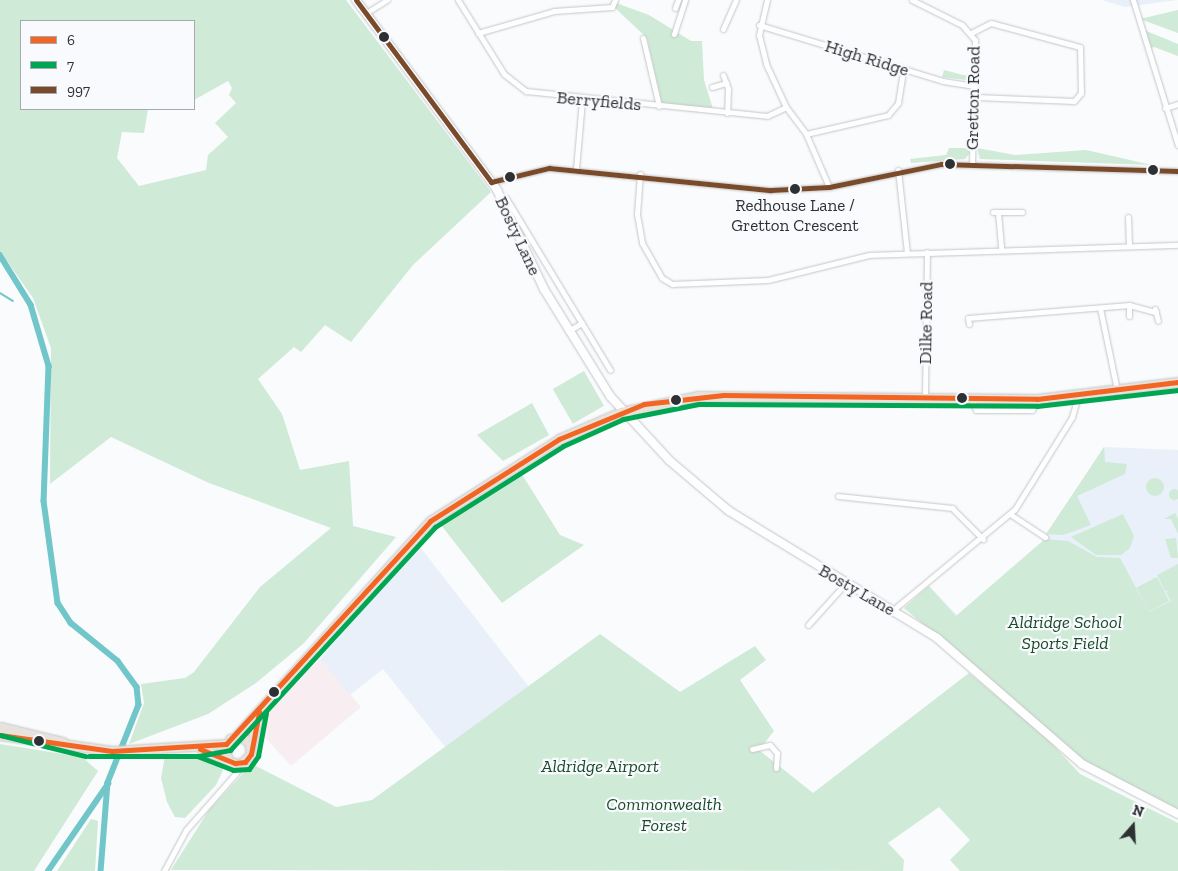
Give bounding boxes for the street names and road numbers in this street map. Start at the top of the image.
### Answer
street label: High Ridge [822,35,912,81]
street label: Gretton Road [961,46,985,150]
street label: Berryfields [556,87,642,115]
street label: Bosty Lane [490,193,546,279]
street label: Dilke Road [914,281,938,365]
street label: Bosty Lane [815,559,899,621]

